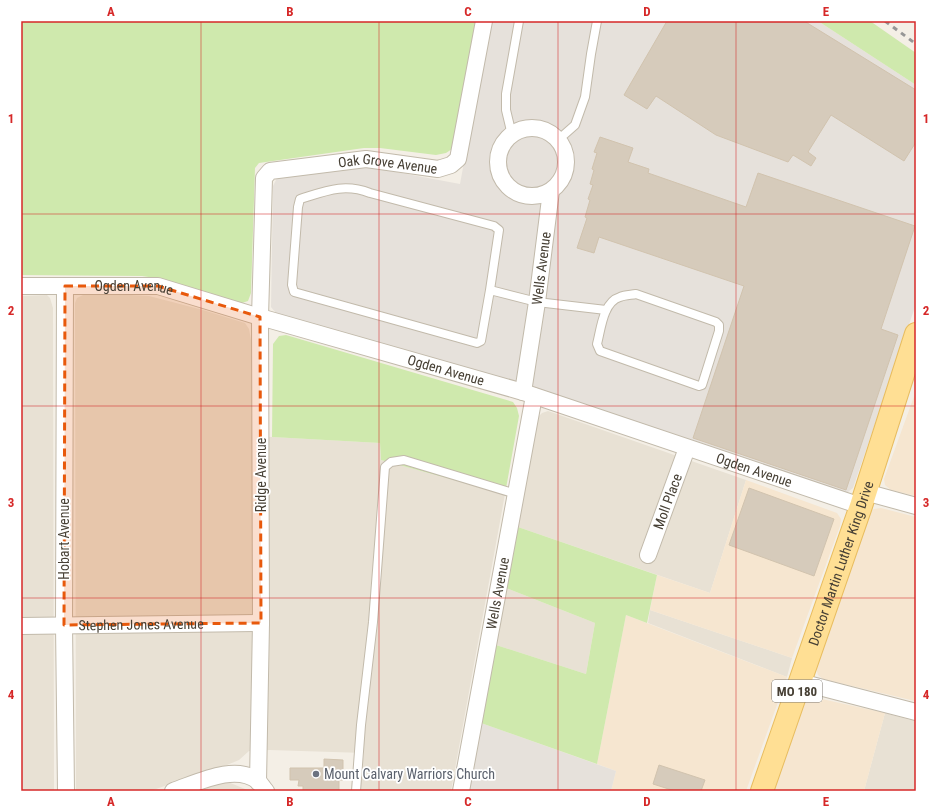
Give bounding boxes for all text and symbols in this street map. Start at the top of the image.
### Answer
text: A [107,4,115,19]
text: B [286,4,294,19]
text: C [464,4,472,19]
text: D [643,4,651,19]
text: E [823,4,830,19]
text: 1 [8,111,14,126]
text: 1 [923,111,929,126]
street label: Oak Grove Avenue [337,151,439,177]
street label: Wells Avenue [529,231,554,306]
street label: Ogden Avenue [94,278,176,298]
text: 2 [8,303,15,318]
text: 2 [923,303,930,318]
street label: Ogden Avenue [406,351,487,389]
street label: Ridge Avenue [253,437,269,512]
street label: Ogden Avenue [714,450,795,490]
street label: Moll Place [650,471,685,531]
street label: Doctor Martin Luther King Drive [805,479,877,648]
text: 3 [8,495,14,510]
text: 3 [923,495,929,510]
street label: Hobart Avenue [56,498,72,580]
street label: Wells Avenue [483,555,512,631]
street label: Stephen Jones Avenue [78,616,204,633]
road number: MO 180 [772,680,822,702]
text: 4 [8,687,15,702]
text: 4 [923,687,930,702]
place label: Mount Calvary Warriors Church [324,766,495,782]
marker: Mount Calvary Warriors Church [311,769,321,779]
text: A [107,794,115,809]
text: B [286,794,294,809]
text: C [464,794,472,809]
text: D [643,794,651,809]
text: E [823,794,830,809]

